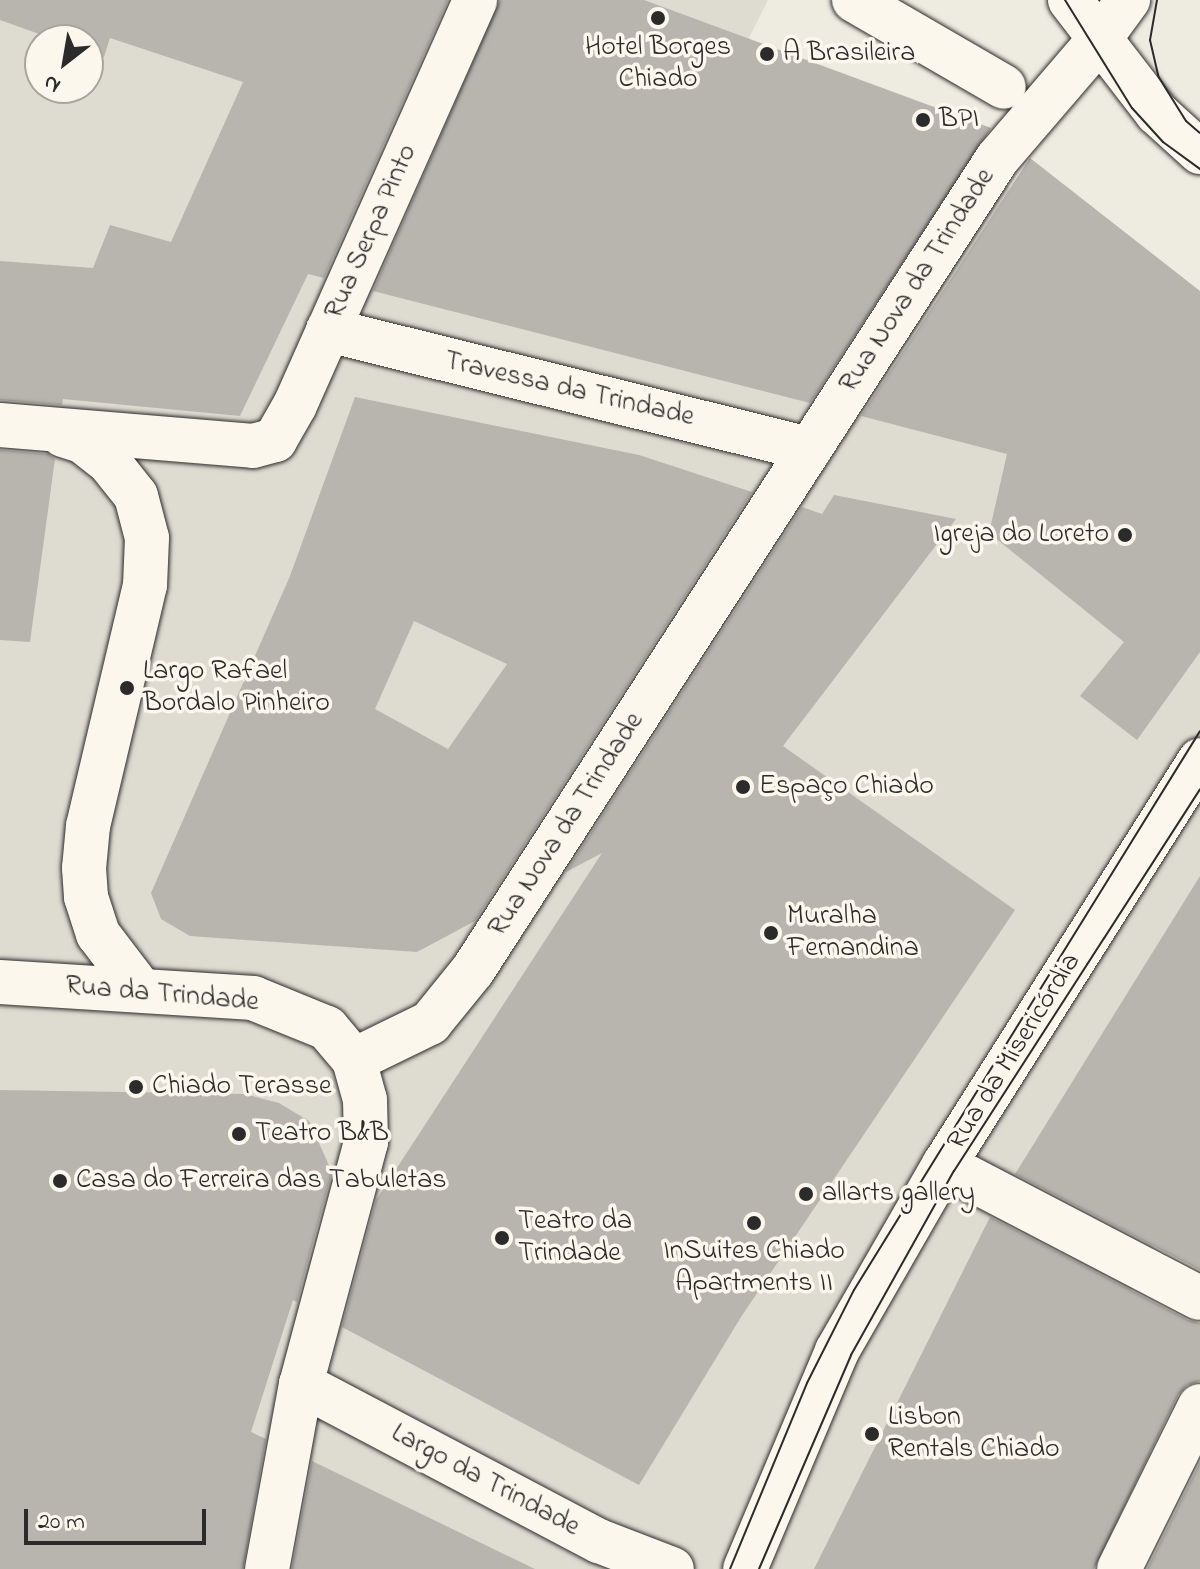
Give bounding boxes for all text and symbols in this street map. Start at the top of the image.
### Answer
marker: Hotel Borges Chiado [649,9,667,27]
north arrow [24,24,104,104]
place label: Hotel Borges Chiado [585,31,731,97]
place label: A Brasileira [783,37,915,71]
marker: A Brasileira [758,45,776,63]
text: N [38,65,67,100]
place label: BPI [939,103,979,137]
marker: BPI [914,111,932,129]
street label: Rua Serpa Pinto [319,140,425,324]
street label: Rua Nova da Trindade [833,163,1003,399]
street label: Travessa da Trindade [441,345,697,435]
place label: Igreja do Loreto [933,518,1109,552]
marker: Igreja do Loreto [1116,526,1134,544]
place label: Largo Rafael Bordalo Pinheiro [143,655,330,721]
marker: Largo Rafael Bordalo Pinheiro [118,679,136,697]
street label: Rua Nova da Trindade [482,707,652,943]
place label: Espaço Chiado [759,770,934,804]
marker: Espaço Chiado [734,778,752,796]
place label: Muralha Fernandina [787,900,919,966]
marker: Muralha Fernandina [762,924,780,942]
street label: Rua da Misericórdia [941,947,1089,1157]
street label: Rua da Trindade [64,970,260,1020]
place label: Chiado Terasse [152,1070,332,1104]
marker: Chiado Terasse [127,1078,145,1096]
place label: Teatro B&B [255,1117,389,1151]
marker: Teatro B&B [230,1125,248,1143]
place label: Casa do Ferreira das Tabuletas [76,1164,447,1198]
marker: Casa do Ferreira das Tabuletas [51,1172,69,1190]
place label: allarts gallery [822,1177,975,1211]
marker: allarts gallery [797,1185,815,1203]
place label: Teatro da Trindade [518,1205,632,1271]
marker: InSuites Chiado Apartments II [745,1214,763,1232]
marker: Teatro da Trindade [493,1229,511,1247]
place label: InSuites Chiado Apartments II [663,1235,845,1301]
place label: Lisbon Rentals Chiado [888,1401,1059,1467]
street label: Largo da Trindade [385,1417,585,1545]
marker: Lisbon Rentals Chiado [863,1425,881,1443]
scale bar [28,1493,210,1543]
text: 20 m [38,1505,85,1540]

